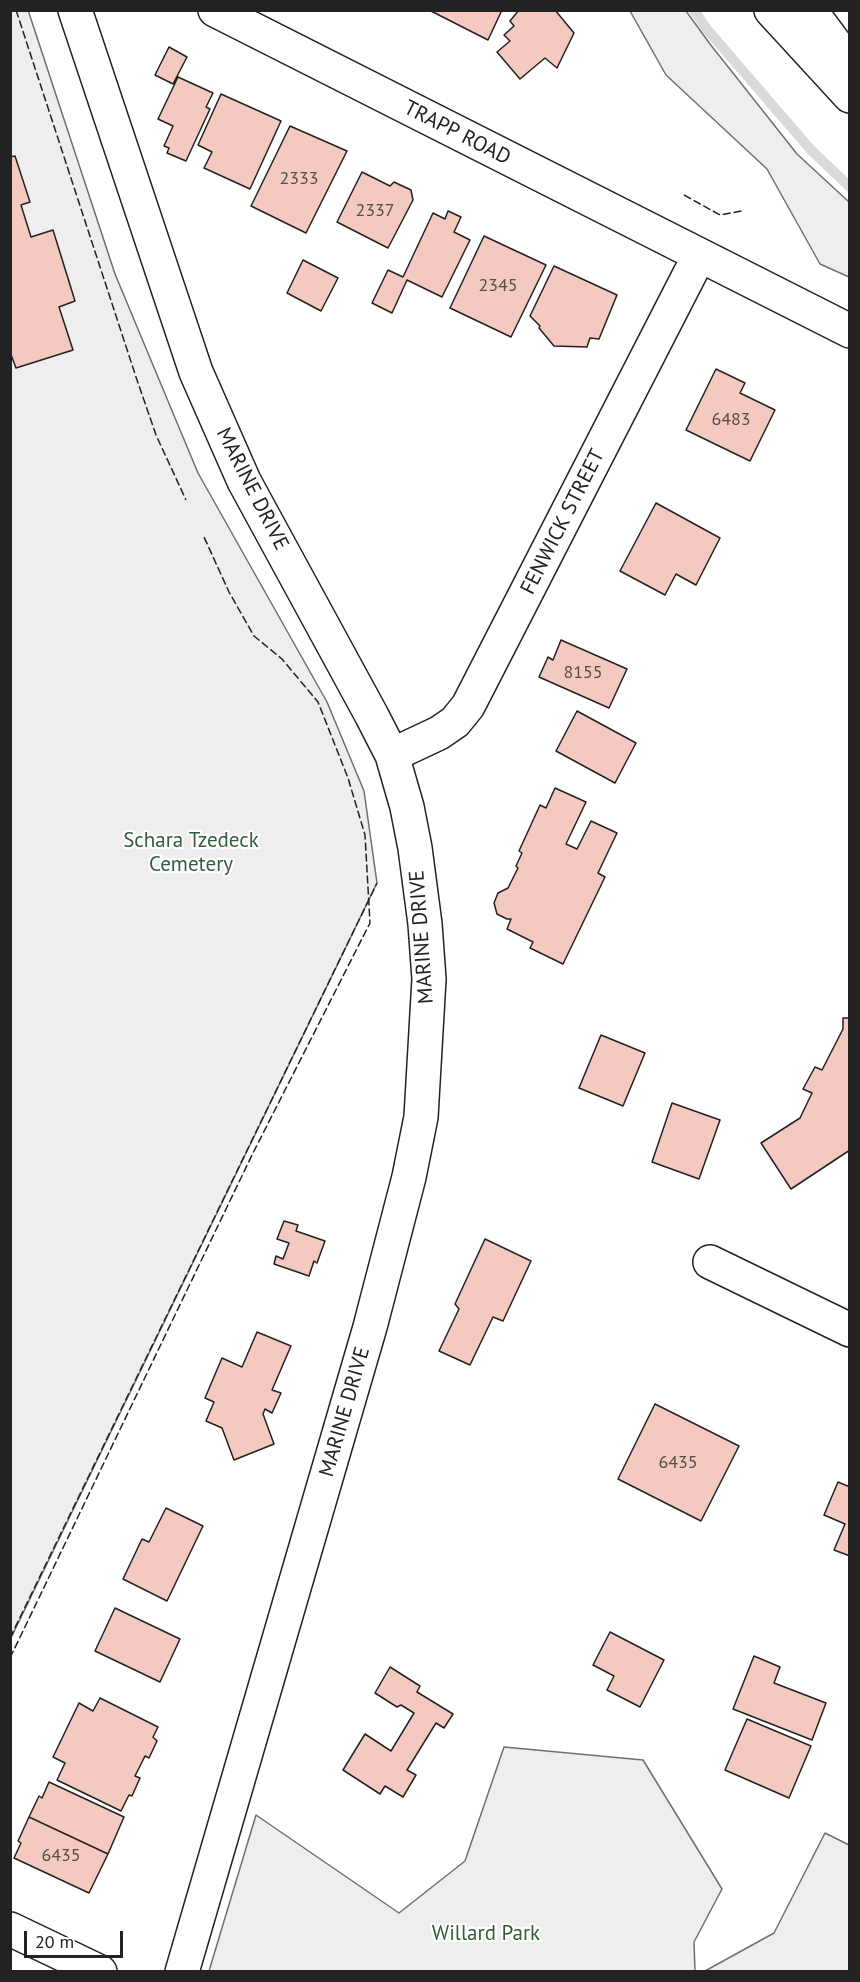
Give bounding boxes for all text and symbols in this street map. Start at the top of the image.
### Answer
street label: TRAPP ROAD [399,95,515,171]
house number: 2333 [279,168,319,190]
house number: 2337 [355,200,395,222]
house number: 2345 [478,275,518,297]
house number: 6483 [711,409,751,431]
street label: MARINE DRIVE [210,424,294,554]
street label: FENWICK STREET [516,445,610,599]
house number: 8155 [563,662,603,684]
park label: Schara Tzedeck Cemetery [123,828,259,878]
street label: MARINE DRIVE [405,869,439,1005]
street label: MARINE DRIVE [314,1344,376,1480]
house number: 6435 [658,1452,698,1474]
house number: 6435 [41,1845,81,1867]
scale bar [27,1919,126,1957]
park label: Willard Park [432,1921,540,1947]
text: 20 m [35,1930,74,1953]

